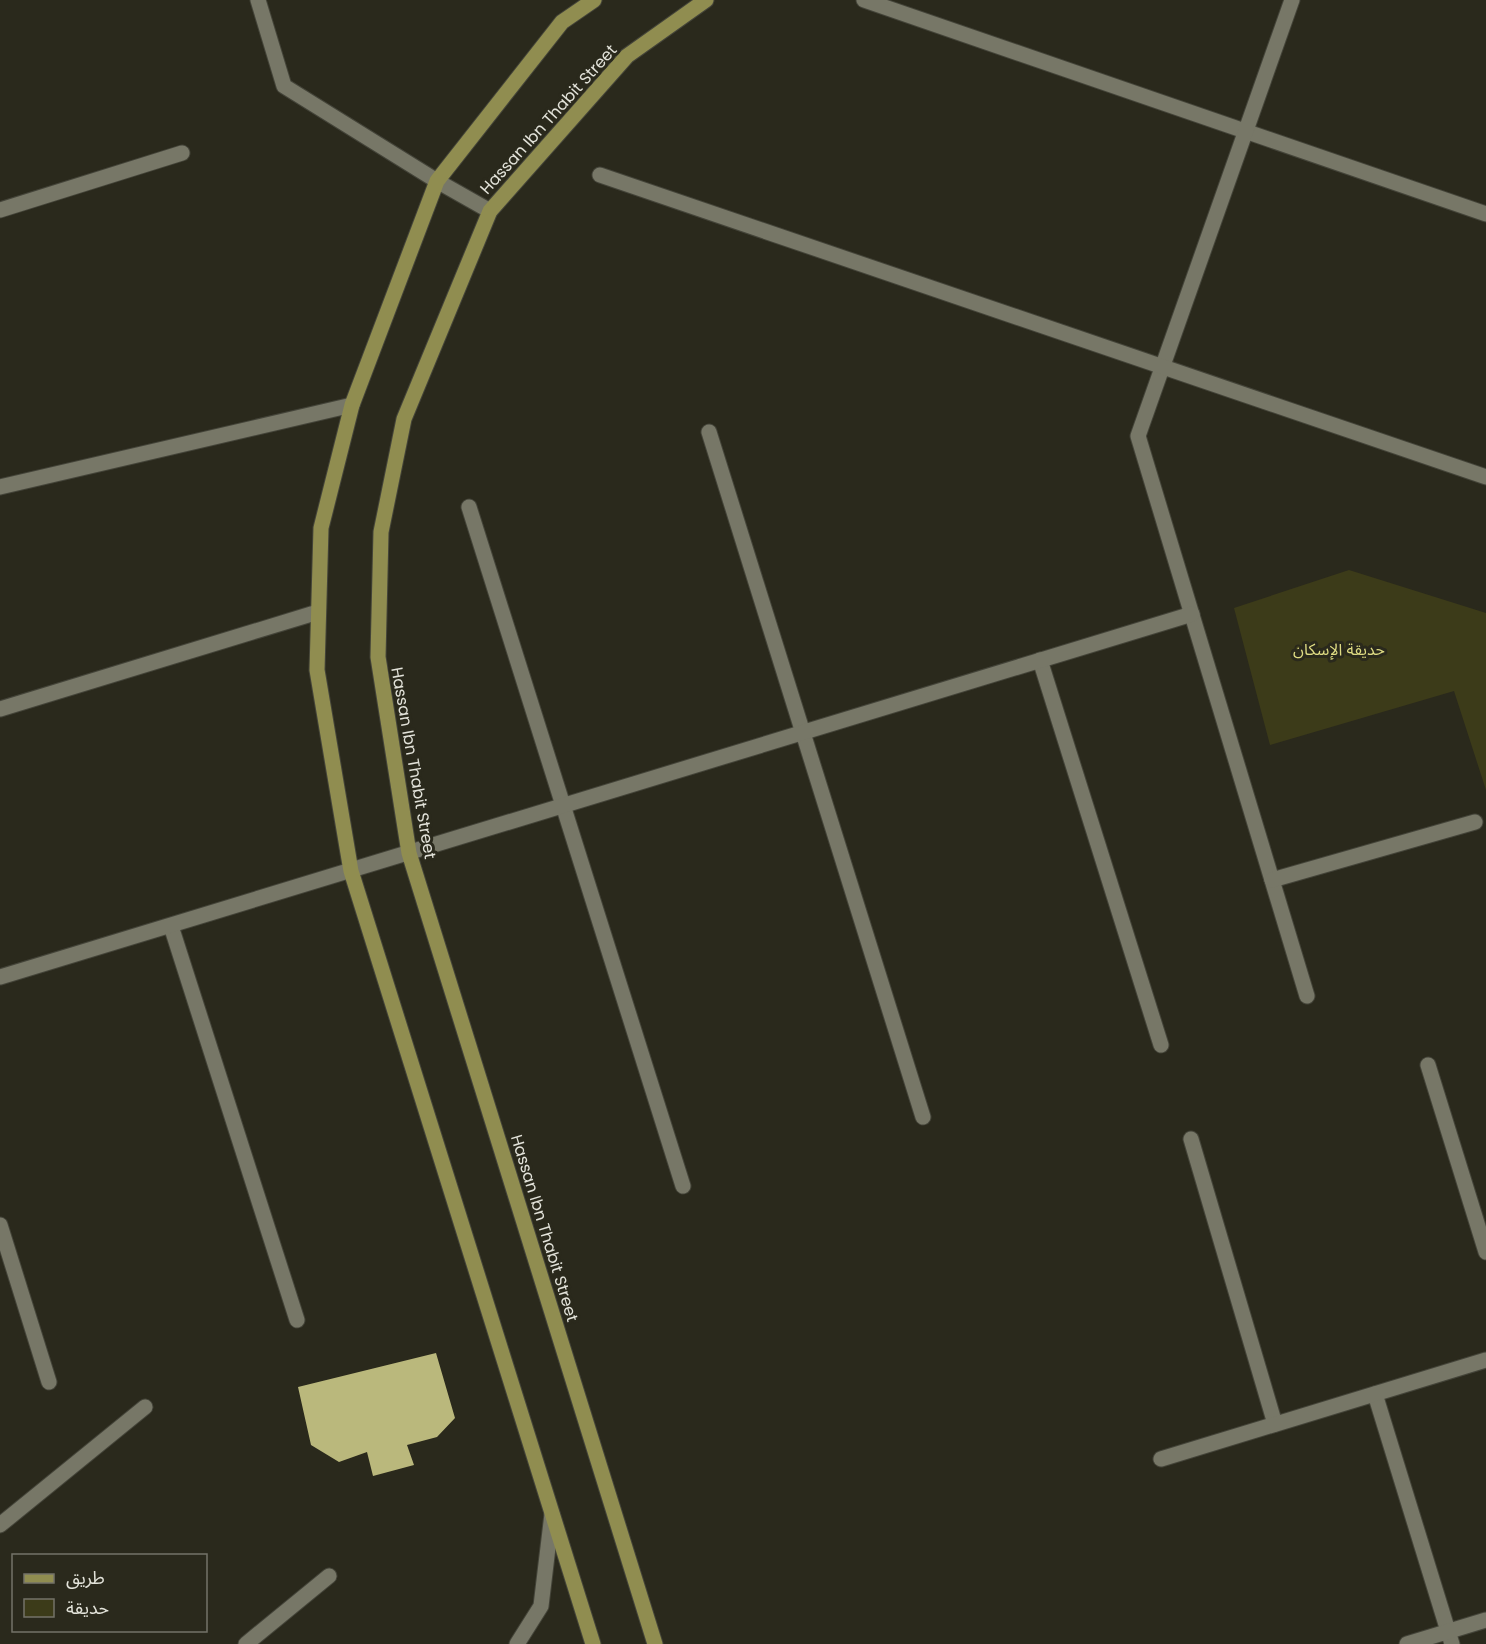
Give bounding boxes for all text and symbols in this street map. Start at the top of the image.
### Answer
street label: Hassan Ibn Thabit Street [475,39,622,199]
park label: حديقة الإسكان [1293,638,1385,661]
street label: Hassan Ibn Thabit Street [385,665,442,861]
street label: Hassan Ibn Thabit Street [505,1132,584,1325]
legend [12,1554,207,1632]
text: طريق [66,1565,105,1590]
text: حديقة [66,1595,109,1620]

